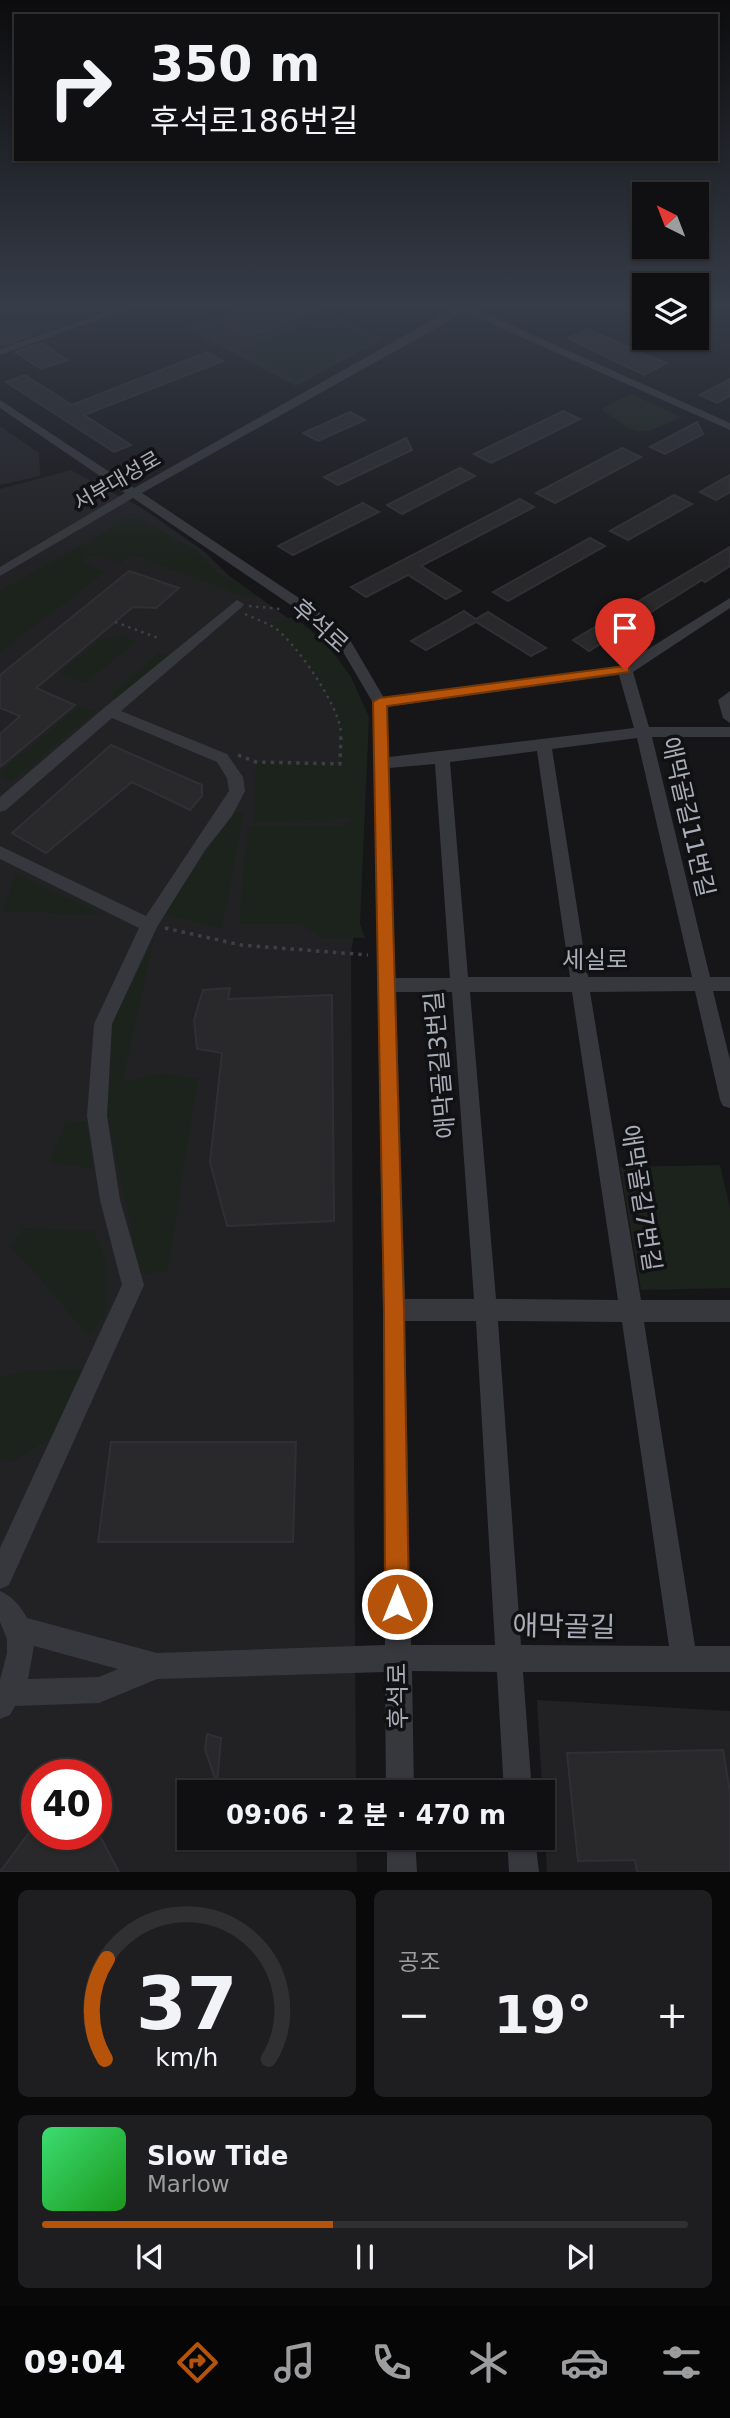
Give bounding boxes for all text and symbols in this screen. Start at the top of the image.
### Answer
text: 350 m [150,36,320,93]
icon: right [35,42,126,133]
text: 후석로186번길 [150,102,358,140]
north arrow [632,182,709,259]
map controls [632,182,709,350]
button: layers [632,273,709,350]
street label: 서부대성로 [69,446,165,516]
street label: 후석로 [286,593,354,659]
pin [595,598,655,670]
icon: arrive [606,609,644,647]
street label: 애막골길11번길 [656,734,720,900]
street label: 세실로 [562,946,628,974]
street label: 애막골길3번길 [420,990,460,1140]
street label: 애막골길7번길 [616,1123,666,1273]
position arrow [360,1567,434,1641]
street label: 애막골길 [512,1609,616,1644]
street label: 후석로 [383,1663,413,1729]
speed limit sign: 40 [21,1759,112,1850]
text: 09:06 · 2 분 · 470 m [226,1800,506,1830]
text: 공조 [398,1949,440,1975]
text: 37 [136,1962,238,2047]
text: 19° [494,1985,592,2045]
text: − [398,1993,430,2037]
text: + [656,1993,688,2037]
text: km/h [155,2043,219,2072]
text: Slow Tide [147,2141,288,2171]
text: Marlow [147,2171,230,2197]
icon: previous [131,2238,169,2276]
icon: pause [346,2238,384,2276]
icon: next [561,2238,599,2276]
icon: directions [173,2338,222,2387]
icon: music [270,2338,319,2387]
icon: phone [367,2338,416,2387]
icon: climate [464,2338,513,2387]
icon: car [560,2338,609,2387]
icon: filters [657,2338,706,2387]
text: 09:04 [24,2343,126,2381]

